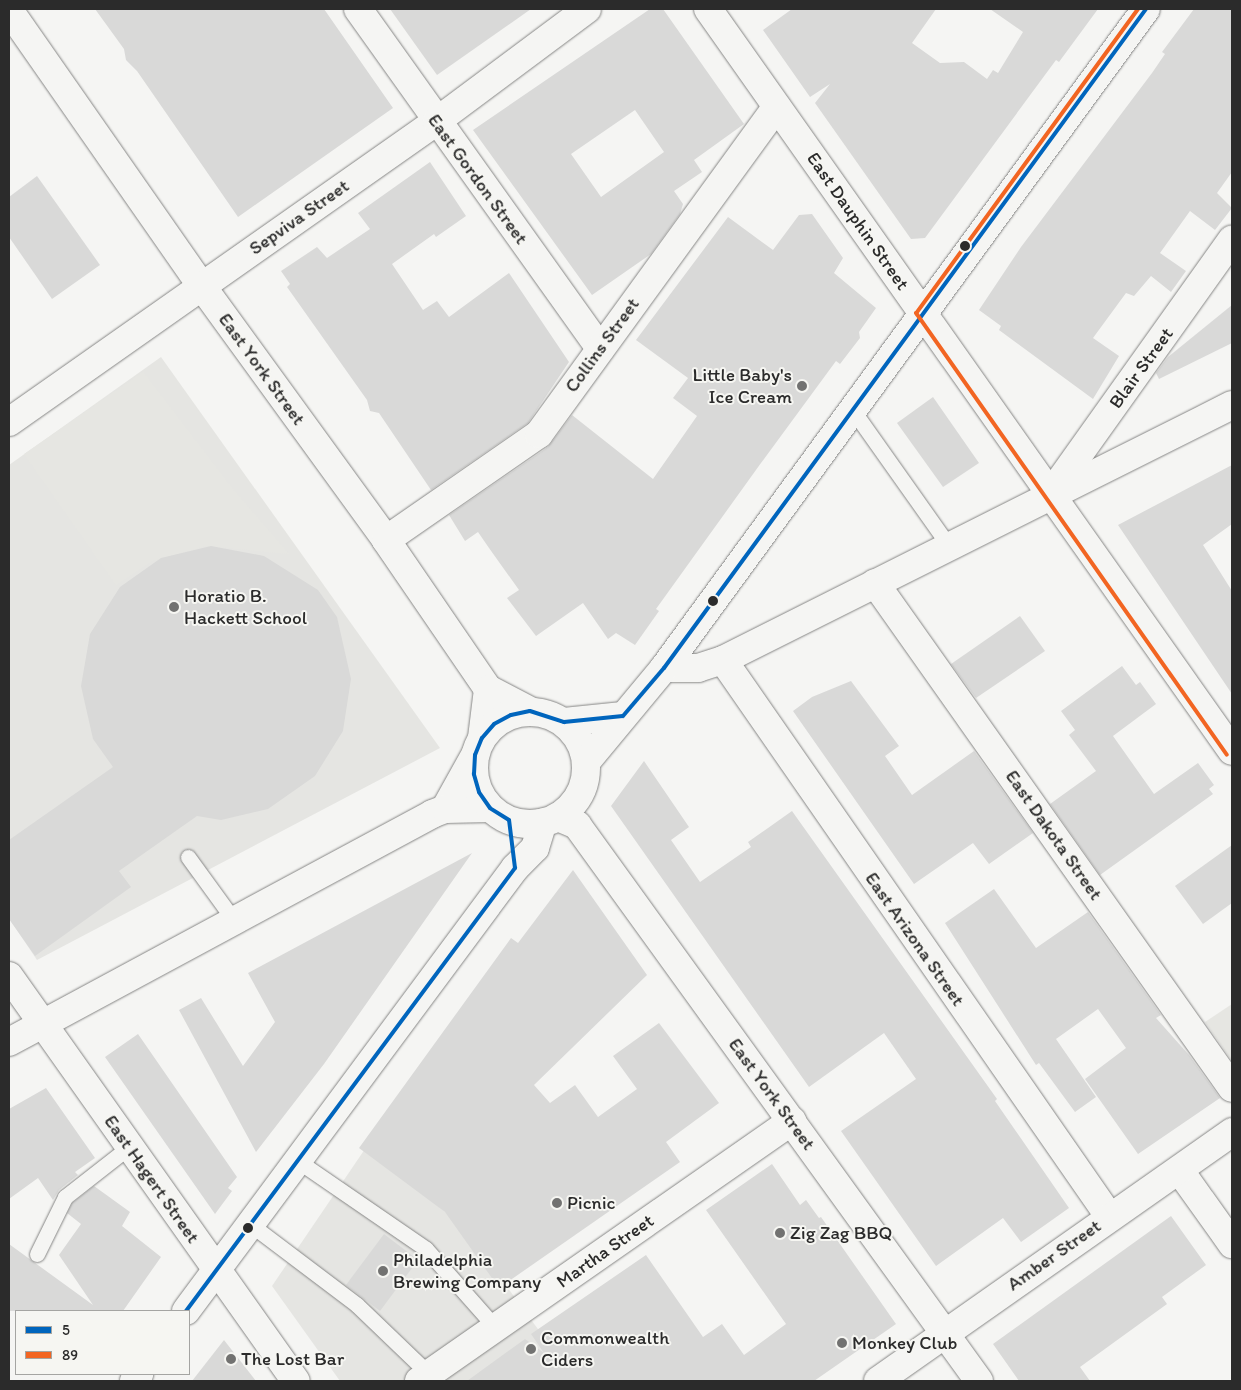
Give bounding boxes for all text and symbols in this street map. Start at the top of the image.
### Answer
street label: East Gordon Street [423,109,533,249]
street label: East Dauphin Street [802,148,914,294]
street label: Sepviva Street [245,174,353,260]
unlabelled marker [960,241,970,251]
street label: Collins Street [560,293,644,397]
street label: East York Street [214,309,310,429]
street label: Blair Street [1104,323,1178,413]
place label: Little Baby's Ice Cream [692,364,792,408]
marker: Little Baby's Ice Cream [796,380,808,392]
place label: Horatio B. Hackett School [184,585,307,629]
unlabelled marker [708,596,718,606]
marker: Horatio B. Hackett School [168,601,180,613]
street label: East Dakota Street [1001,766,1107,904]
street label: East Arizona Street [860,868,970,1010]
street label: East York Street [724,1034,820,1154]
street label: East Hagert Street [99,1111,205,1247]
place label: Picnic [567,1192,616,1214]
marker: Picnic [551,1197,563,1209]
street label: Martha Street [552,1209,658,1293]
street label: Amber Street [1003,1214,1105,1296]
place label: Zig Zag BBQ [790,1222,892,1244]
unlabelled marker [243,1223,253,1233]
marker: Zig Zag BBQ [774,1227,786,1239]
place label: Philadelphia Brewing Company [393,1249,541,1293]
marker: Philadelphia Brewing Company [377,1265,389,1277]
legend [15,1310,190,1375]
text: 5 [62,1321,70,1339]
place label: Commonwealth Ciders [541,1327,669,1371]
place label: Monkey Club [852,1332,957,1354]
marker: Monkey Club [836,1337,848,1349]
marker: Commonwealth Ciders [525,1343,537,1355]
text: 89 [62,1346,78,1364]
place label: The Lost Bar [241,1348,344,1370]
marker: The Lost Bar [225,1353,237,1365]

